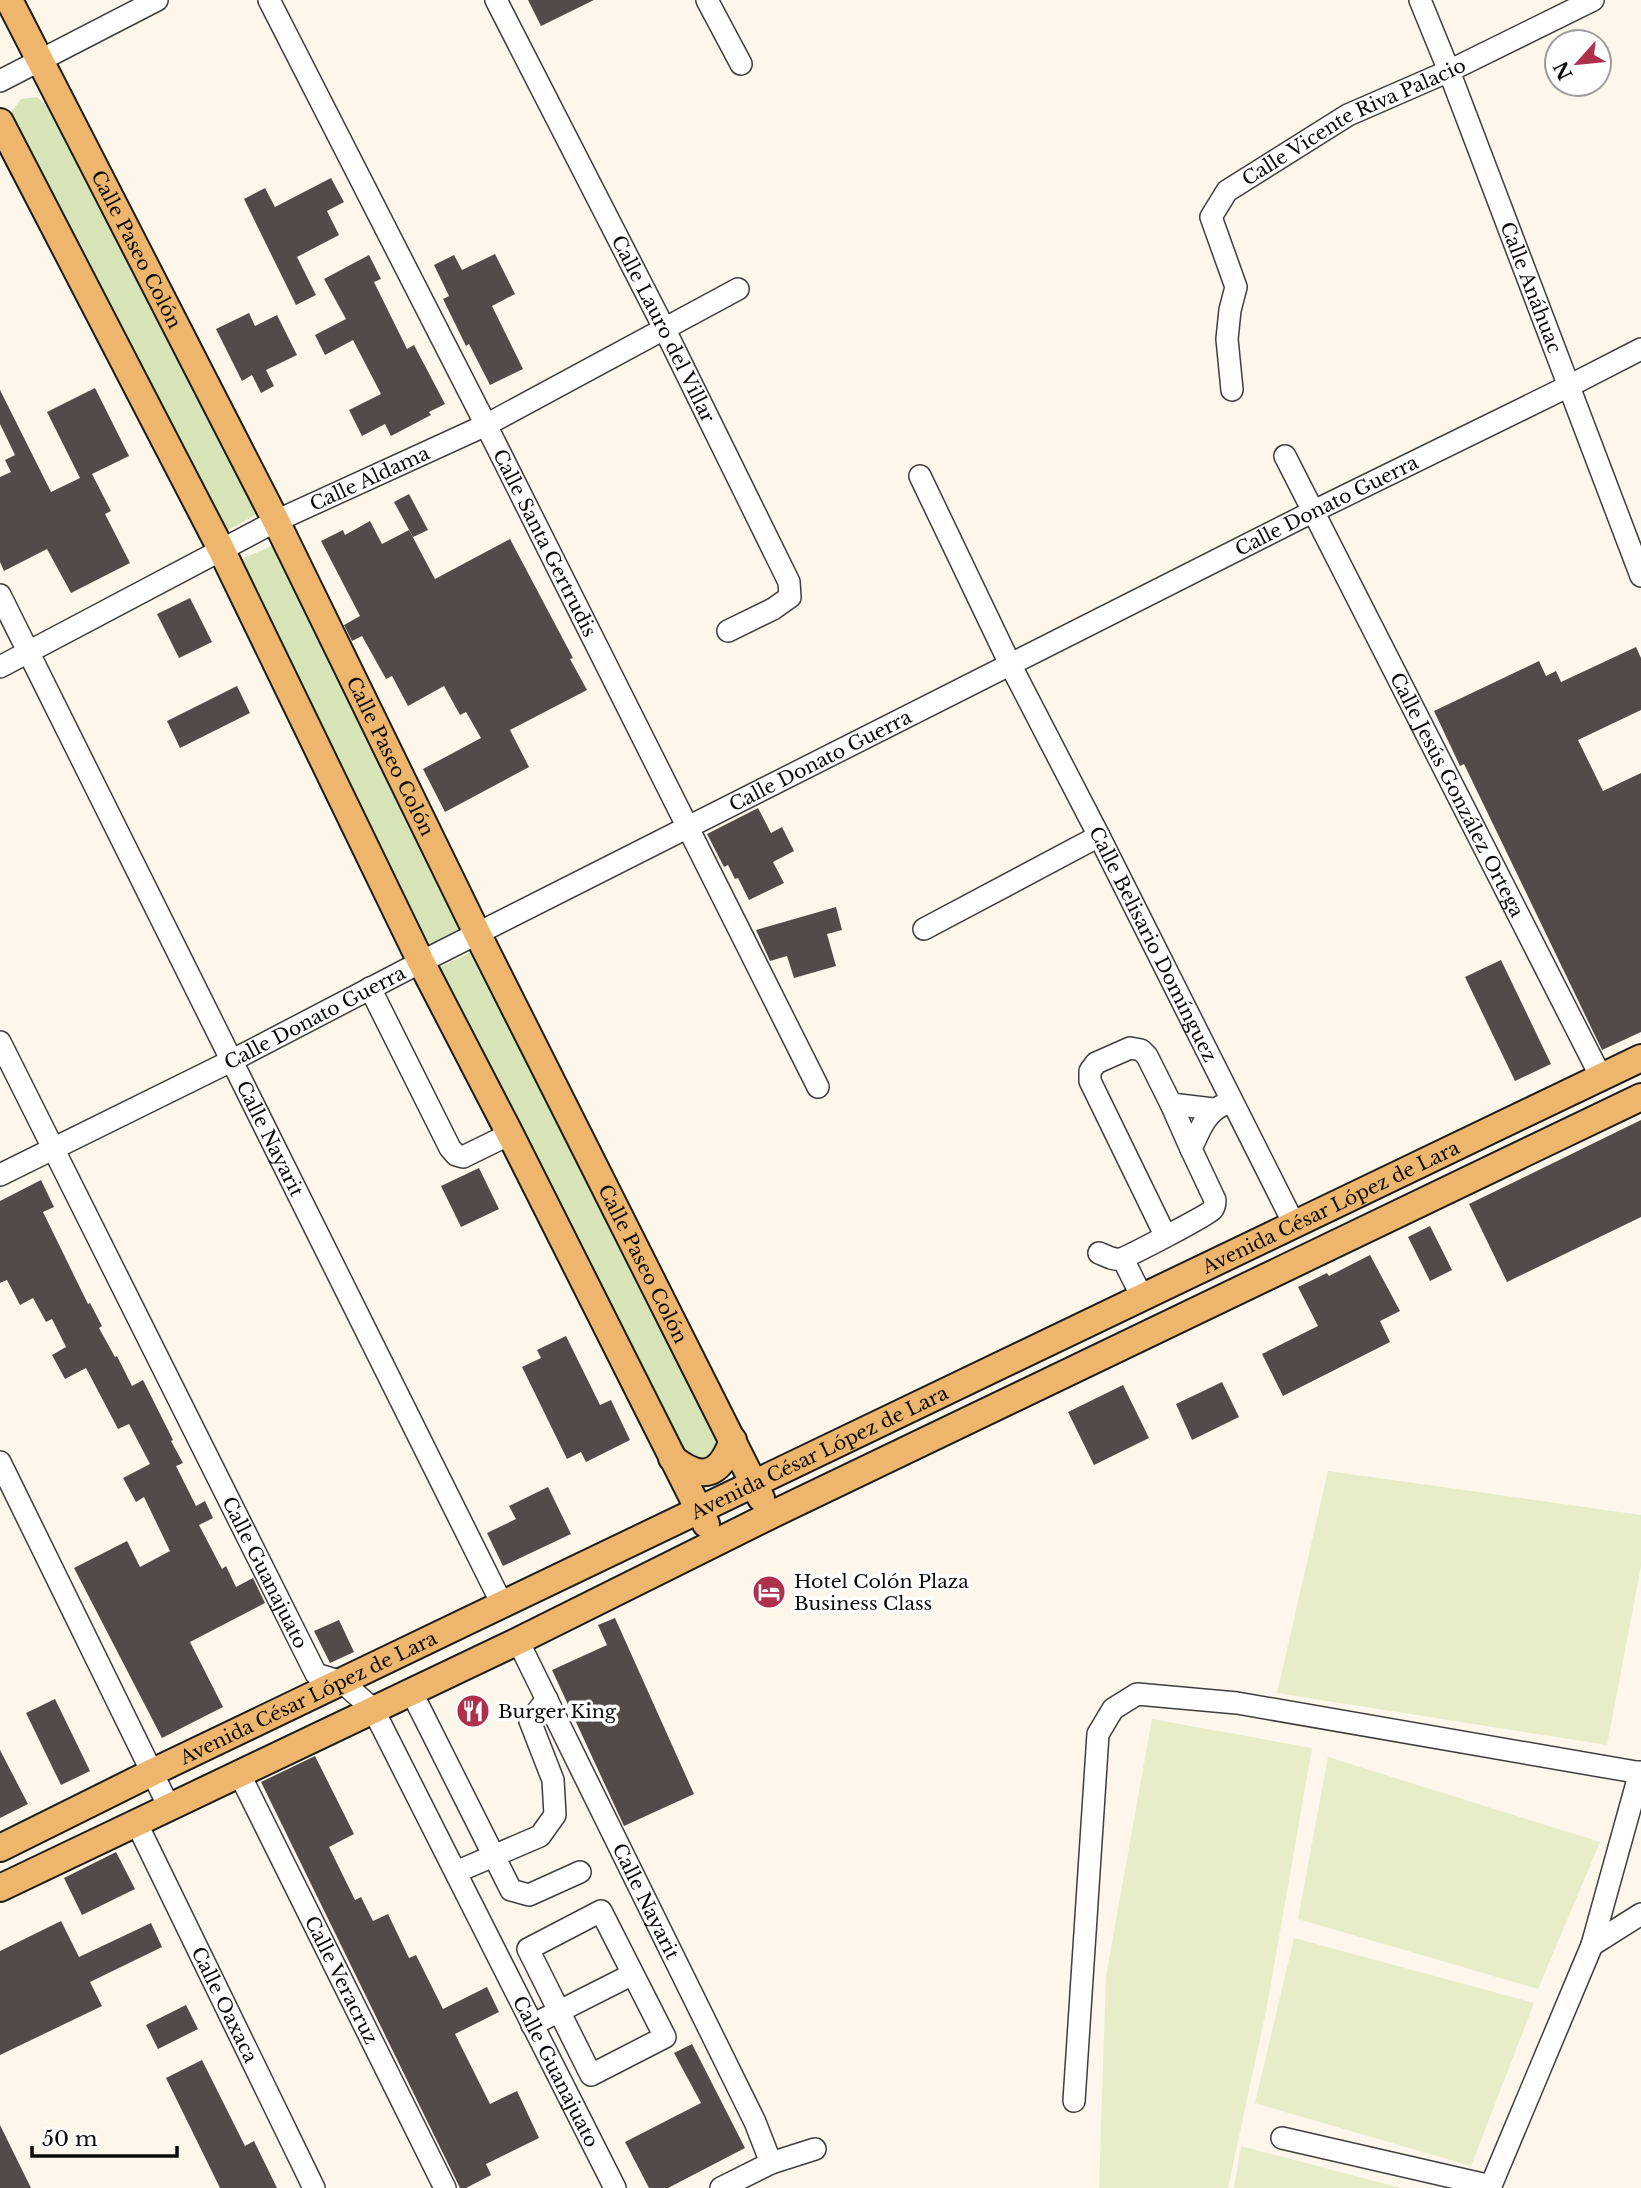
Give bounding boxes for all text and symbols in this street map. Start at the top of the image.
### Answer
north arrow [1543,28,1613,98]
street label: Calle Vicente Riva Palacio [1238,53,1469,190]
text: N [1549,57,1578,84]
street label: Calle Paseo Colón [87,166,187,332]
street label: Calle Anáhuac [1496,218,1567,356]
street label: Calle Lauro del Villar [607,231,720,426]
street label: Calle Aldama [306,441,433,516]
street label: Calle Santa Gertrudis [488,445,602,640]
street label: Calle Donato Guerra [1231,450,1422,560]
street label: Calle Jesús González Ortega [1386,669,1529,921]
street label: Calle Paseo Colón [342,673,439,840]
street label: Calle Donato Guerra [725,705,916,816]
street label: Calle Belisario Domínguez [1085,823,1222,1065]
street label: Calle Donato Guerra [220,960,410,1074]
street label: Calle Nayarit [232,1077,309,1201]
street label: Avenida César López de Lara [1197,1135,1463,1279]
street label: Calle Paseo Colón [594,1181,693,1347]
street label: Avenida César López de Lara [686,1381,952,1524]
street label: Calle Guanajuato [218,1493,313,1652]
place label: Hotel Colón Plaza Business Class [794,1570,969,1615]
hotel icon: Hotel Colón Plaza Business Class [750,1573,788,1611]
street label: Avenida César López de Lara [175,1626,441,1769]
restaurant icon: Burger King [454,1692,492,1730]
place label: Burger King [498,1700,617,1723]
street label: Calle Nayarit [608,1839,685,1964]
street label: Calle Veracruz [300,1912,383,2048]
street label: Calle Oaxaca [187,1943,263,2067]
street label: Calle Guanajuato [508,1992,604,2151]
scale bar [32,2114,177,2158]
text: 50 m [42,2126,98,2152]

